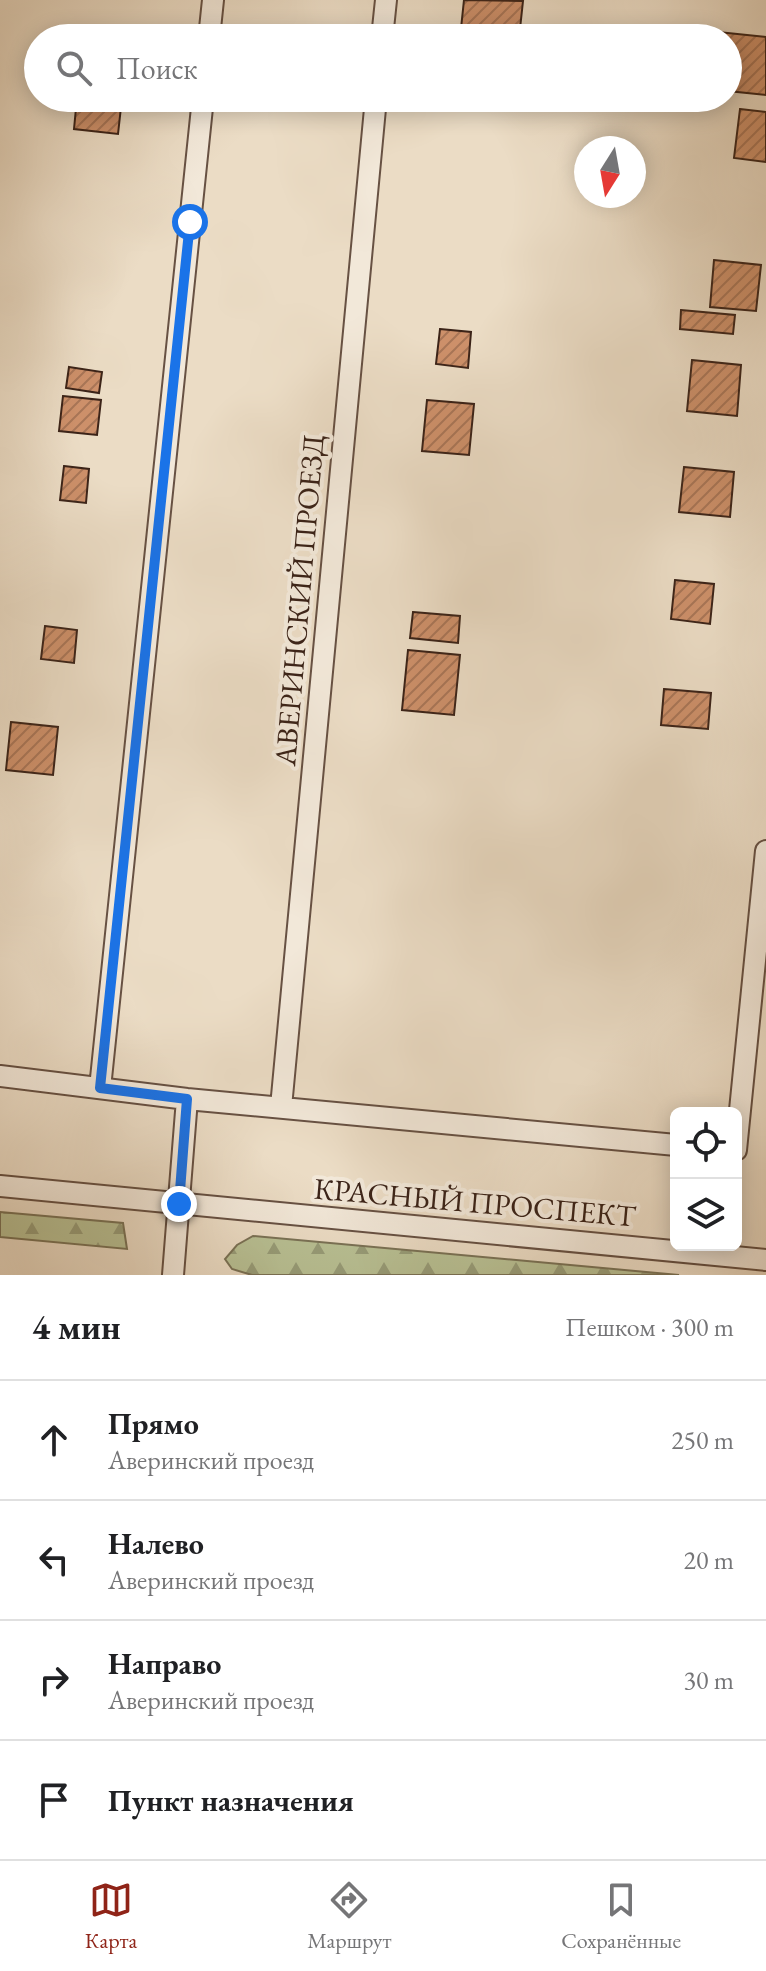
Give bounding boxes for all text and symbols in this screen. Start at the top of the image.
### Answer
search box [24,24,742,112]
icon: search [52,46,96,90]
text: Поиск [116,49,198,88]
north arrow [574,136,646,208]
route start [172,204,208,240]
street label: АВЕРИНСКИЙ ПРОЕЗД [265,433,333,768]
map controls [670,1107,742,1251]
button: locate [670,1107,742,1179]
street label: КРАСНЫЙ ПРОСПЕКТ [313,1169,638,1236]
button: layers [670,1179,742,1251]
route end [161,1186,197,1222]
text: 4 мин [32,1305,121,1349]
text: Пешком · 300 m [565,1310,734,1344]
text: Прямо [108,1404,199,1443]
icon: ahead [32,1418,76,1462]
text: 250 m [671,1423,734,1457]
text: Аверинский проезд [108,1443,314,1477]
text: Налево [108,1524,204,1563]
icon: left [32,1538,76,1582]
text: 20 m [684,1543,734,1577]
text: Аверинский проезд [108,1563,314,1597]
text: Направо [108,1644,221,1683]
icon: right [32,1658,76,1702]
text: 30 m [684,1663,734,1697]
text: Аверинский проезд [108,1683,314,1717]
icon: arrive [32,1778,76,1822]
text: Пункт назначения [108,1781,354,1820]
tab: Карта [85,1878,137,1955]
tab: Маршрут [307,1878,391,1955]
tab: Сохранённые [561,1878,681,1955]

